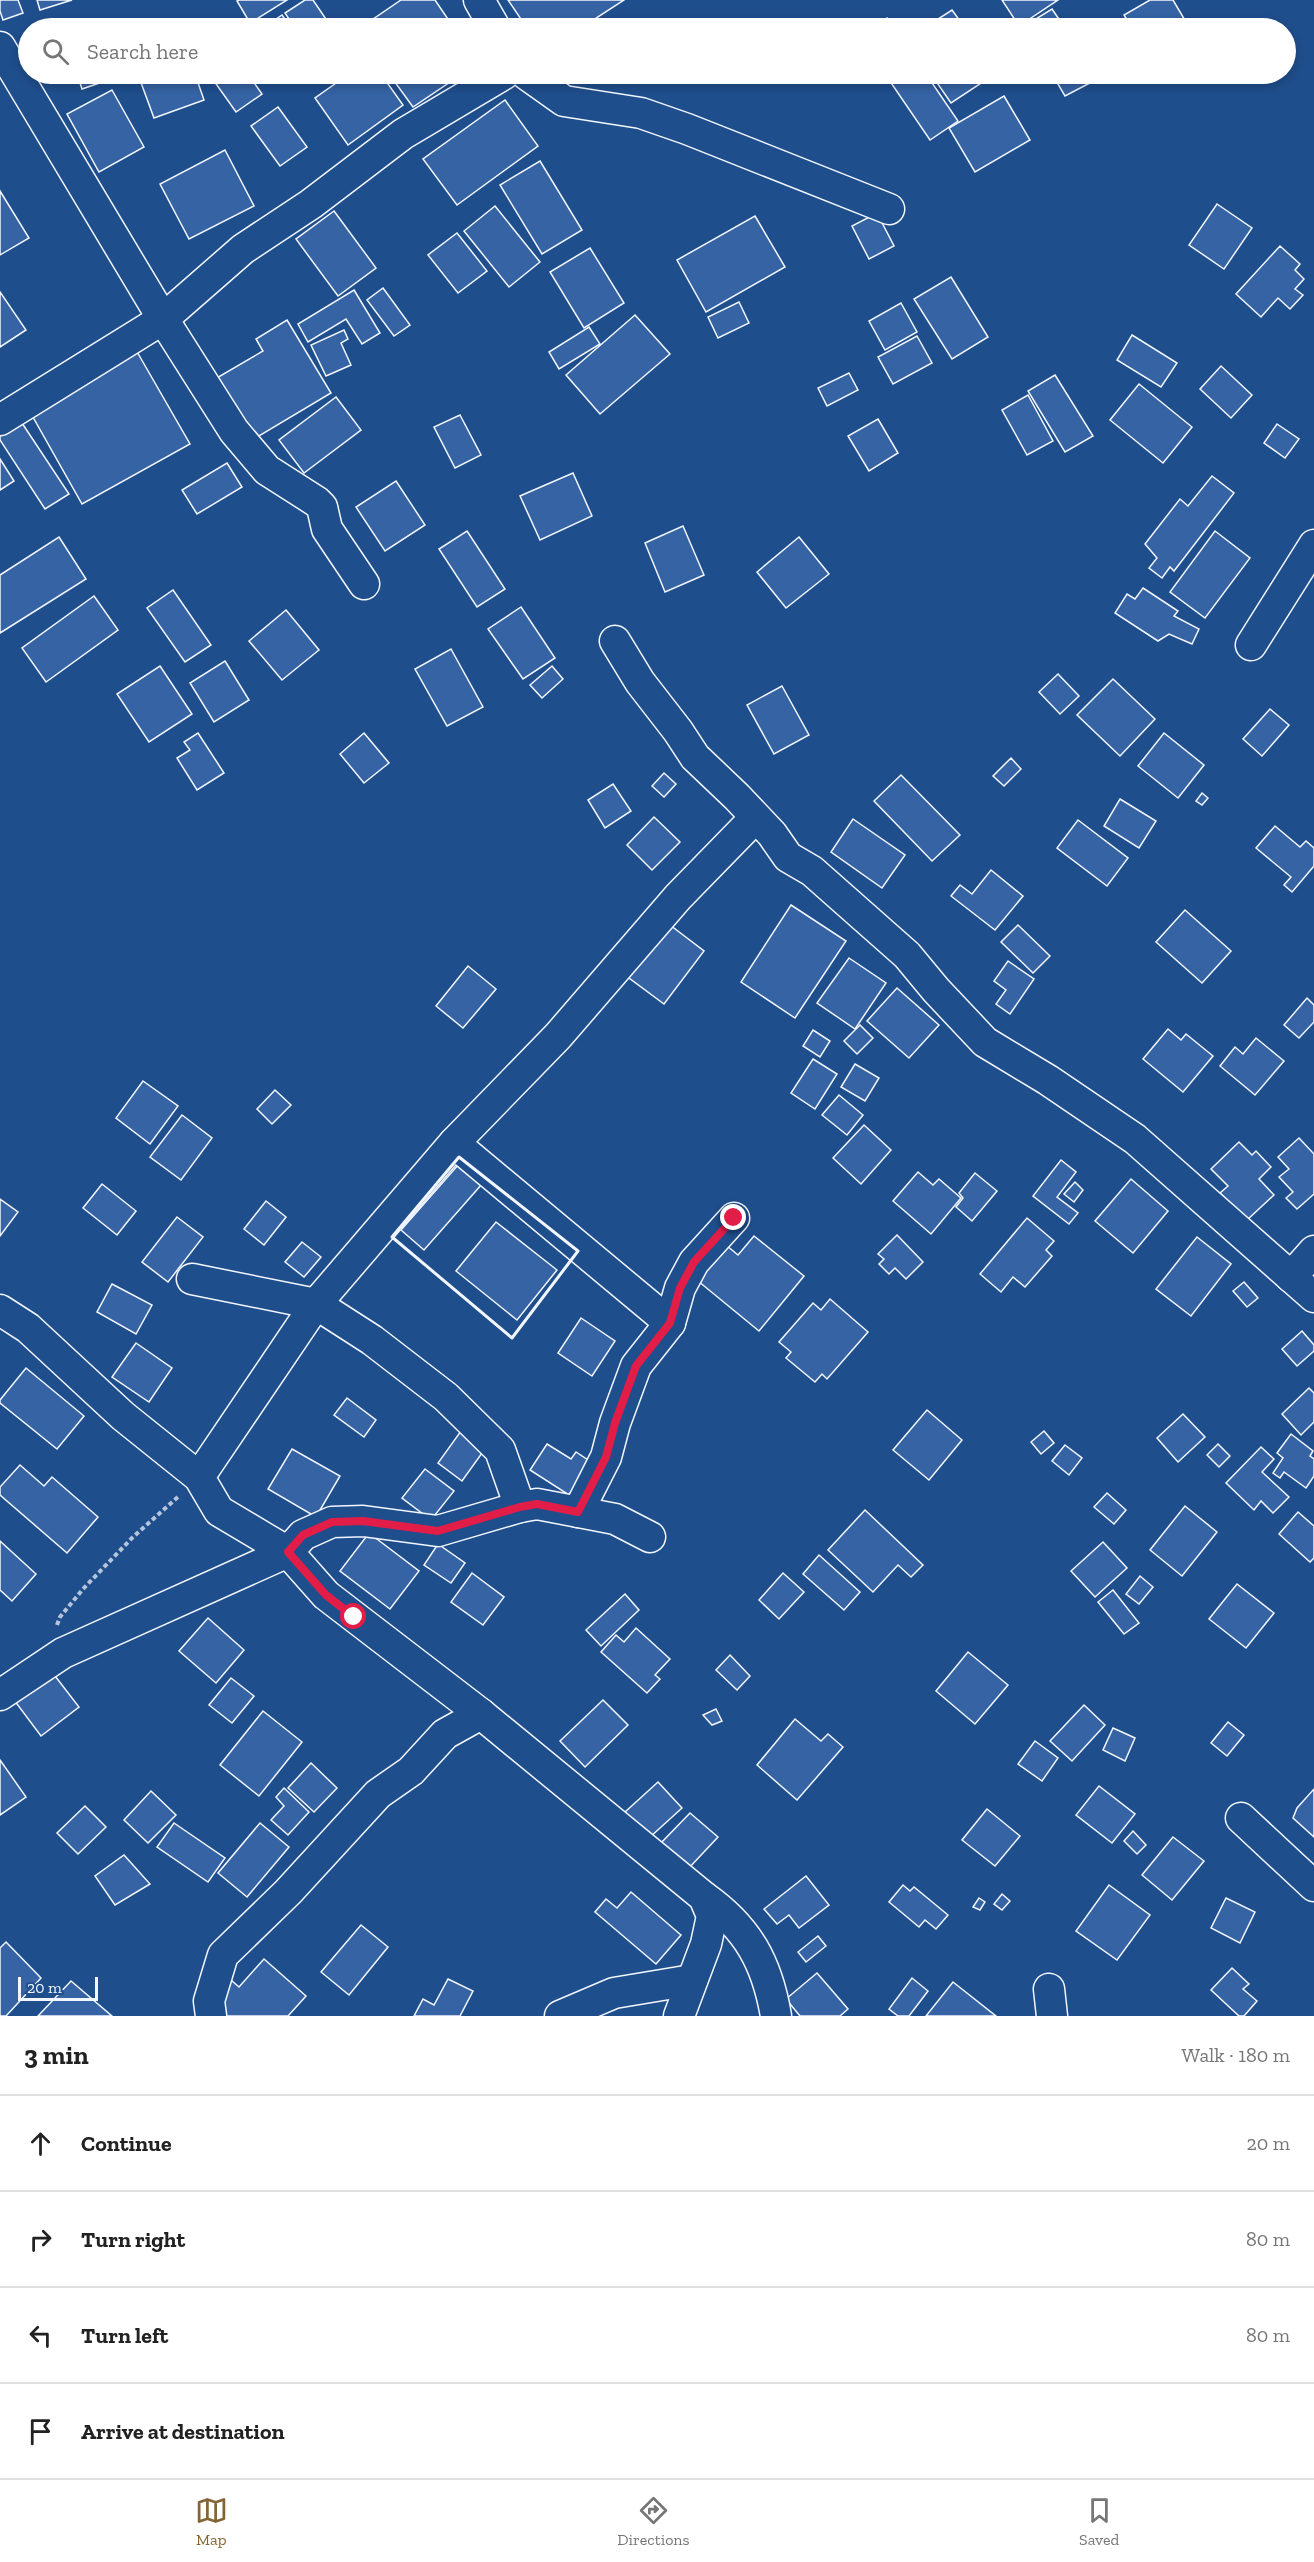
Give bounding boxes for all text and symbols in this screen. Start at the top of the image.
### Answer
search box [18,18,1296,84]
icon: search [39,35,72,68]
text: Search here [87,38,198,65]
route end [720,1204,746,1230]
route start [340,1603,366,1629]
scale bar [18,1974,98,2002]
text: 20 m [27,1978,62,1997]
text: 3 min [24,2039,89,2071]
text: Walk · 180 m [1182,2043,1290,2067]
icon: ahead [24,2127,57,2160]
text: Continue [81,2130,172,2157]
text: 20 m [1246,2131,1290,2155]
icon: right [24,2223,57,2256]
text: Turn right [81,2226,185,2253]
text: 80 m [1246,2227,1290,2251]
icon: left [24,2319,57,2352]
text: Turn left [81,2322,168,2349]
text: 80 m [1246,2323,1290,2347]
icon: arrive [24,2415,57,2448]
text: Arrive at destination [81,2418,284,2445]
tab: Map [195,2494,228,2549]
tab: Directions [617,2494,690,2549]
tab: Saved [1079,2494,1119,2549]

